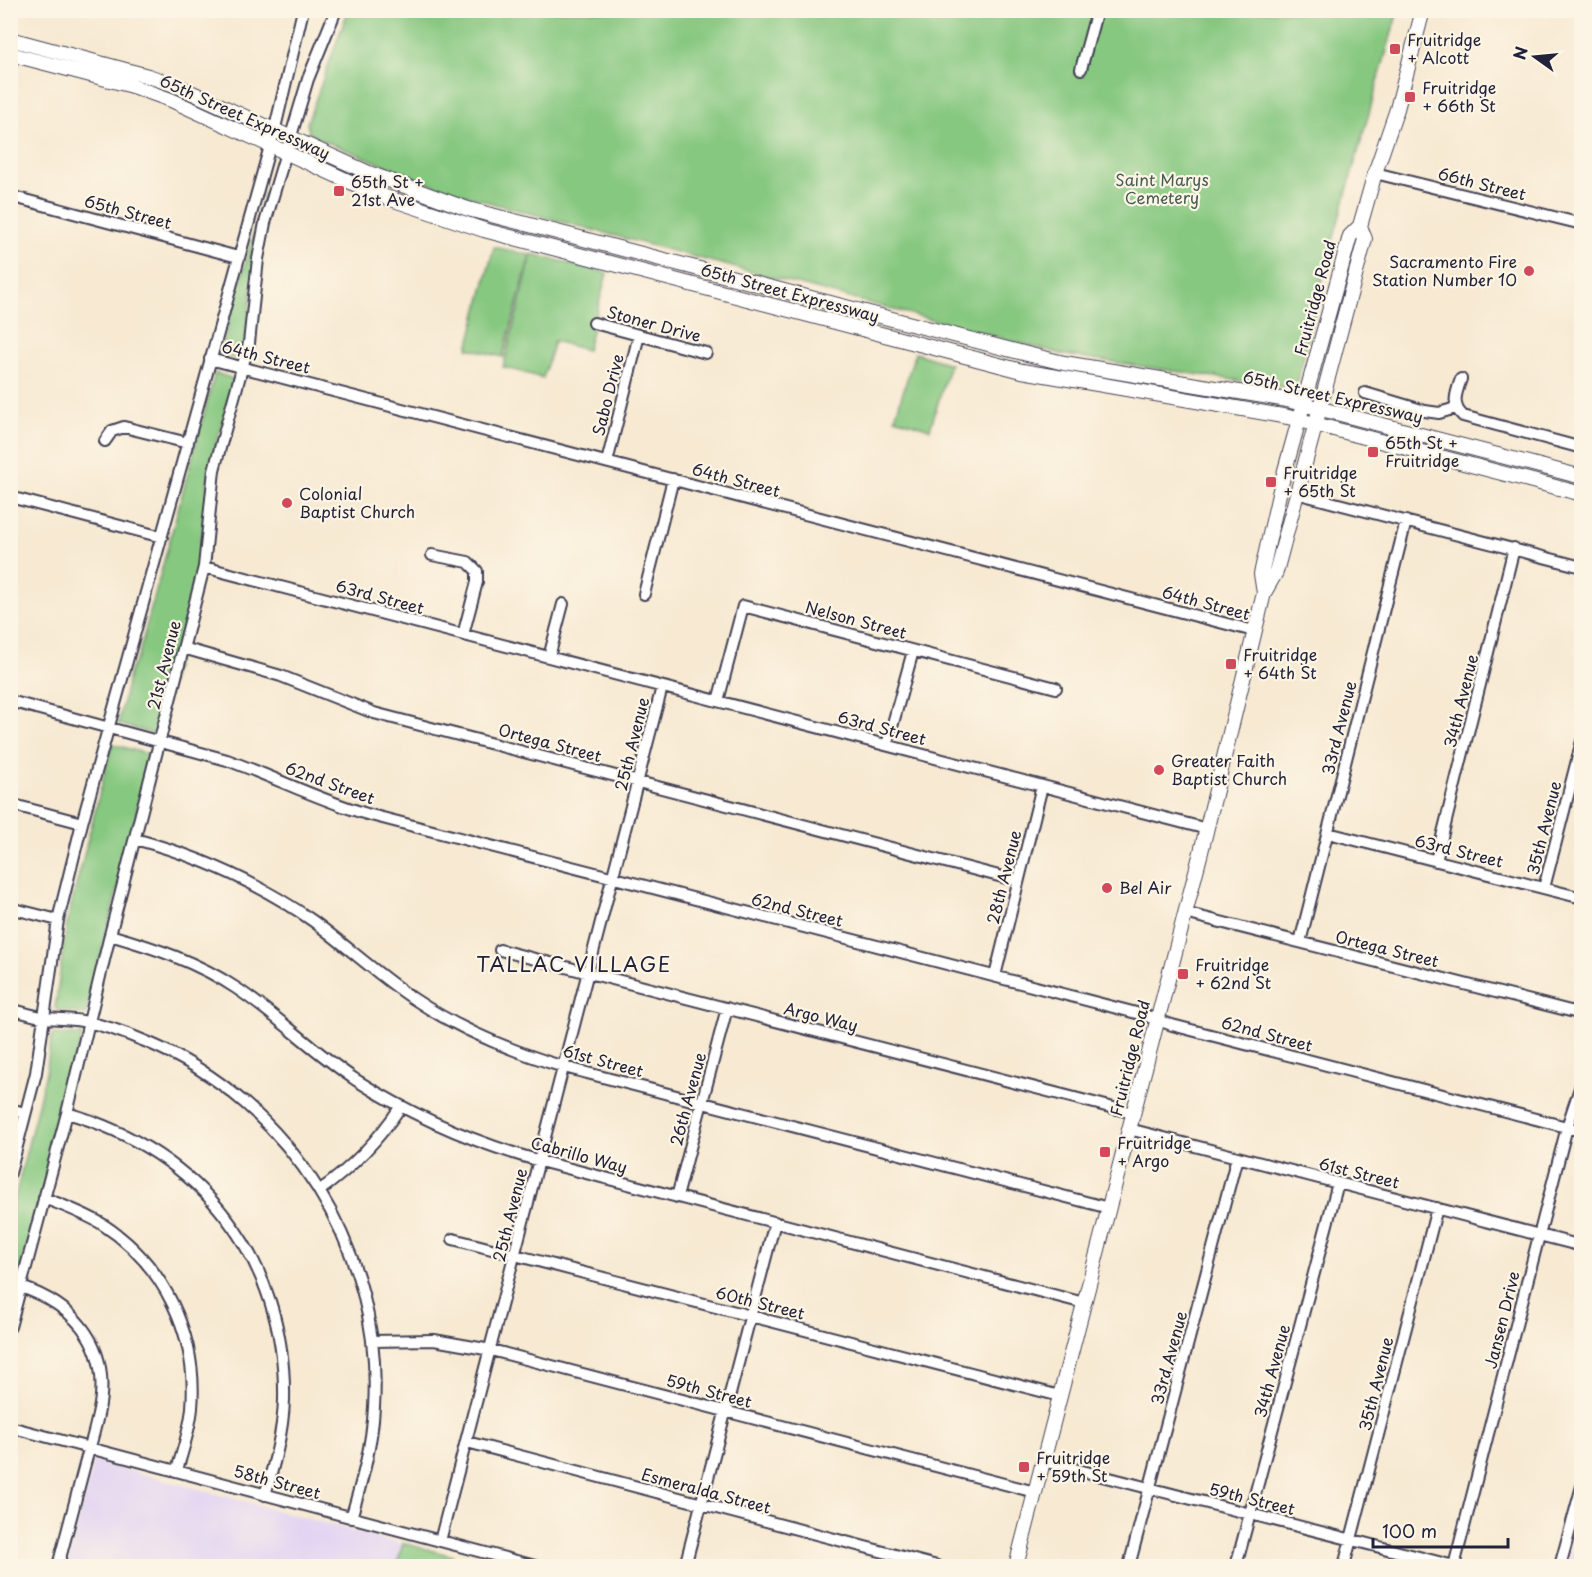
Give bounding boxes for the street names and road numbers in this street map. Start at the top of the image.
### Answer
street label: 65th Street Expressway [157,68,334,164]
street label: 66th Street [1436,161,1529,206]
street label: 65th Street [82,188,175,234]
street label: Fruitridge Road [1287,237,1341,358]
street label: 65th Street Expressway [698,257,882,327]
street label: Stoner Drive [605,299,704,347]
street label: 64th Street [220,333,313,379]
street label: Sabo Drive [585,351,629,438]
street label: 65th Street Expressway [1241,364,1425,428]
street label: 64th Street [690,456,783,502]
street label: 63rd Street [334,573,427,619]
street label: 64th Street [1160,579,1253,625]
street label: Nelson Street [803,594,910,644]
street label: 21st Avenue [140,617,186,712]
street label: 34th Avenue [1437,651,1483,750]
street label: 33rd Avenue [1315,678,1361,777]
street label: 25th Avenue [608,694,654,793]
street label: 63rd Street [836,704,929,750]
street label: Ortega Street [496,717,605,767]
street label: 62nd Street [282,755,379,810]
street label: 35th Avenue [1520,778,1566,877]
street label: 28th Avenue [980,827,1026,926]
street label: 63rd Street [1413,827,1506,873]
street label: 62nd Street [749,886,846,932]
street label: Ortega Street [1333,924,1442,973]
street label: Argo Way [782,995,861,1037]
street label: Fruitridge Road [1103,997,1155,1118]
street label: 62nd Street [1219,1009,1316,1057]
street label: 61st Street [560,1038,647,1082]
street label: 26th Avenue [663,1049,711,1148]
street label: Cabrillo Way [528,1130,630,1178]
street label: 61st Street [1316,1150,1403,1194]
street label: 25th Avenue [486,1165,532,1264]
street label: Jansen Drive [1477,1269,1525,1371]
street label: 60th Street [713,1279,808,1325]
street label: 33rd Avenue [1144,1308,1192,1407]
street label: 34th Avenue [1247,1321,1295,1420]
street label: 35th Avenue [1352,1334,1398,1433]
street label: 59th Street [664,1367,755,1413]
street label: 58th Street [231,1458,324,1504]
street label: Esmeralda Street [639,1461,774,1519]
street label: 59th Street [1207,1476,1298,1520]

